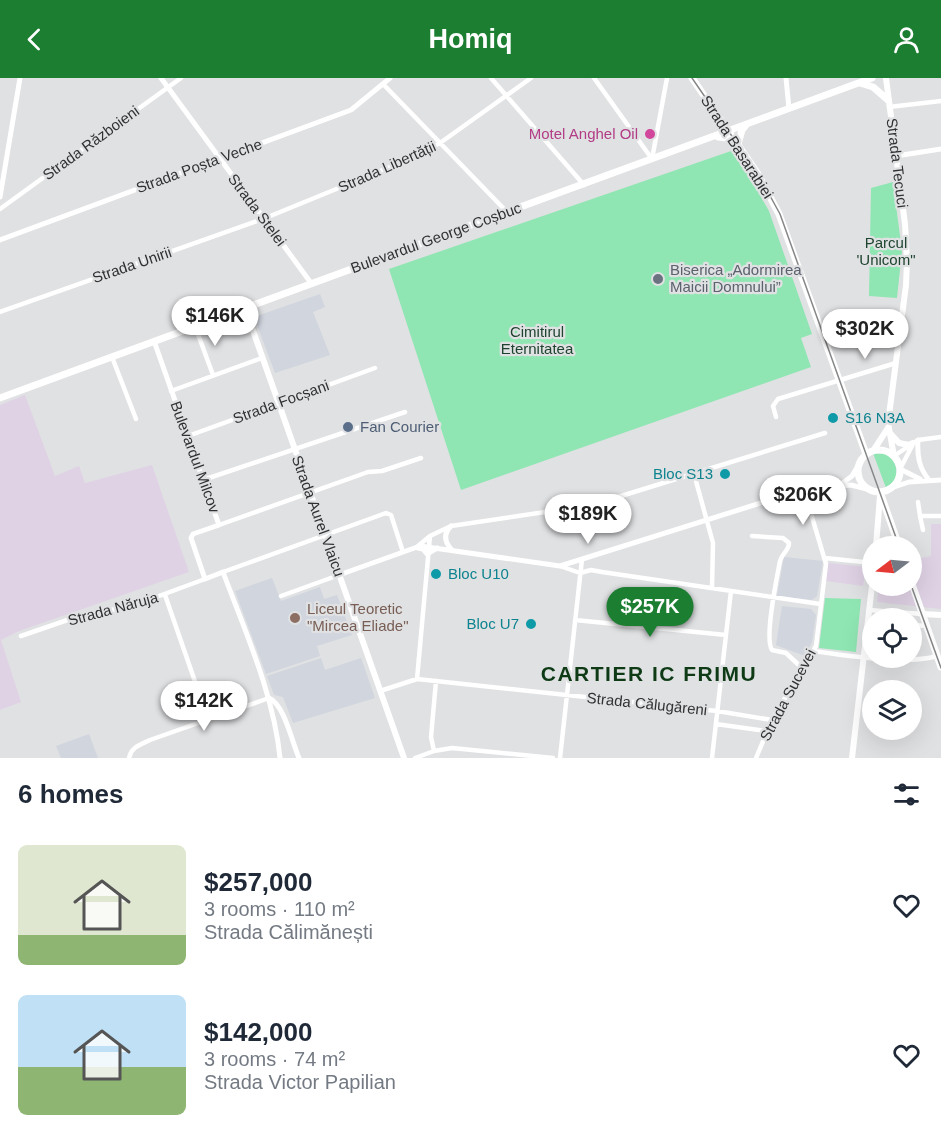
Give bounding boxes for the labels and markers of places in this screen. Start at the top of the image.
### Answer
place label: Motel Anghel Oil [529,125,638,142]
marker: Motel Anghel Oil [643,127,657,141]
place label: Biserica „Adormirea Maicii Domnului” [670,261,802,295]
marker: Biserica „Adormirea Maicii Domnului” [651,272,665,286]
pin: $146K [173,296,257,347]
pin: $302K [823,309,907,360]
place label: S16 N3A [845,409,905,426]
marker: S16 N3A [826,411,840,425]
place label: Fan Courier [360,418,439,435]
marker: Fan Courier [341,420,355,434]
place label: Bloc S13 [653,465,713,482]
marker: Bloc S13 [718,467,732,481]
pin: $206K [761,475,845,526]
pin: $189K [546,494,630,545]
place label: Bloc U10 [448,565,509,582]
marker: Bloc U10 [429,567,443,581]
pin: $257K [608,587,692,638]
place label: Liceul Teoretic "Mircea Eliade" [307,600,409,634]
marker: Liceul Teoretic "Mircea Eliade" [288,611,302,625]
place label: Bloc U7 [466,615,519,632]
marker: Bloc U7 [524,617,538,631]
pin: $142K [162,681,246,732]

